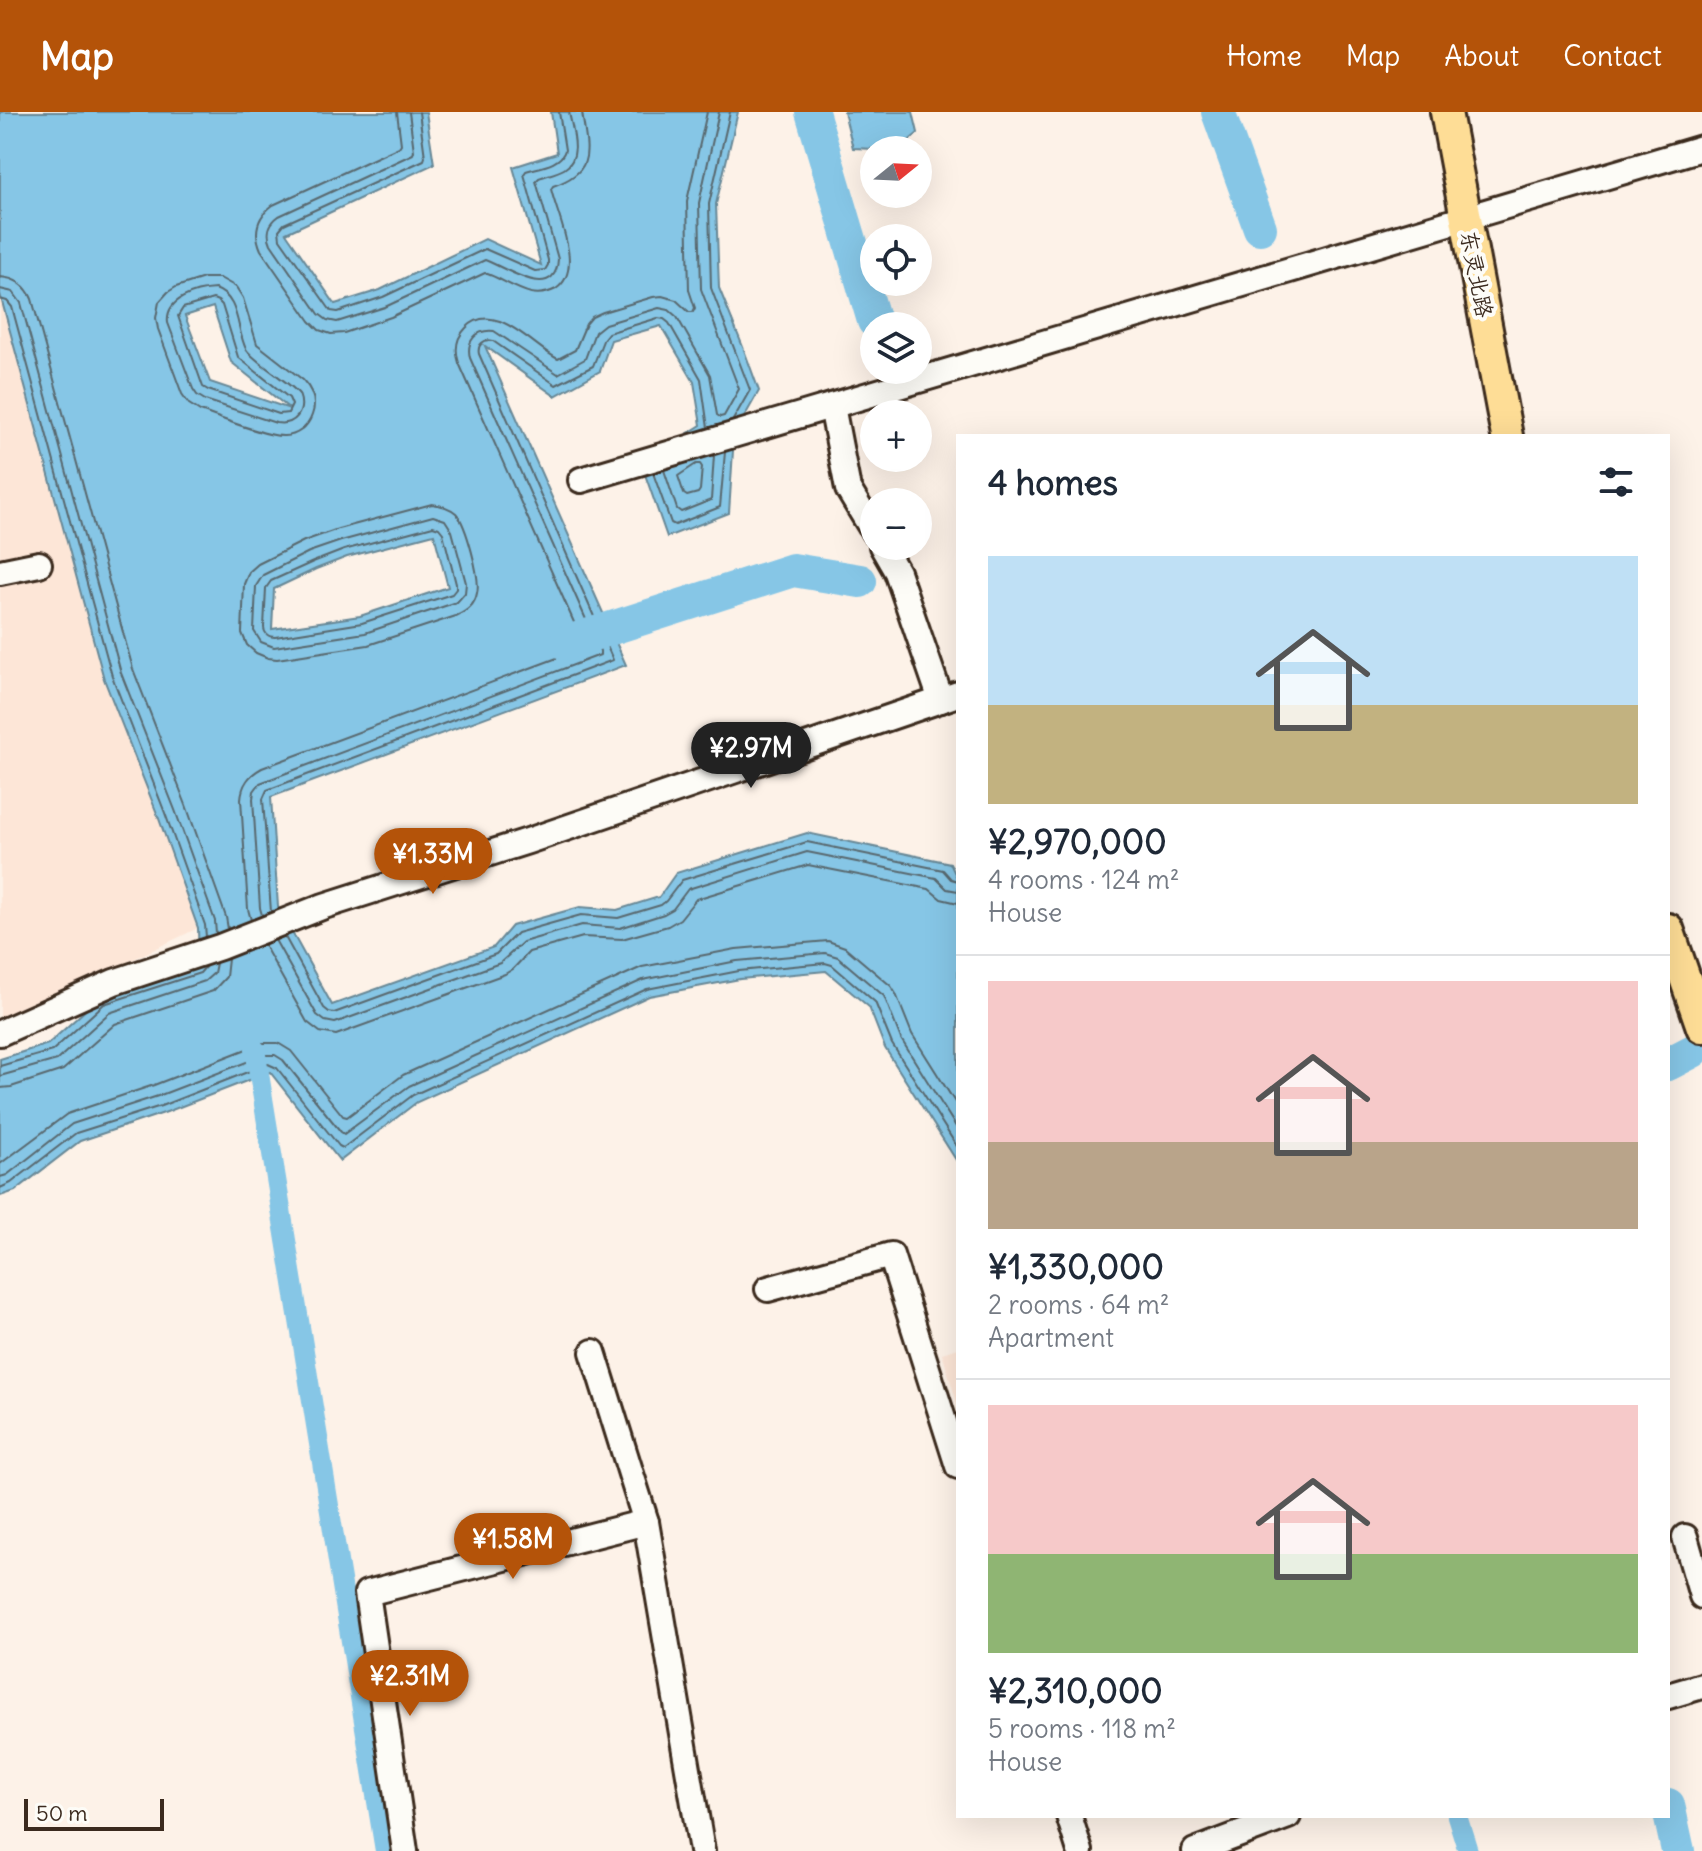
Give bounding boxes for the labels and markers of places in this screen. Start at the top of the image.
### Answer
pin: ¥2.97M [686,722,816,790]
pin: ¥1.33M [368,828,498,896]
pin: ¥1.58M [448,1513,578,1581]
pin: ¥2.31M [345,1650,475,1718]

